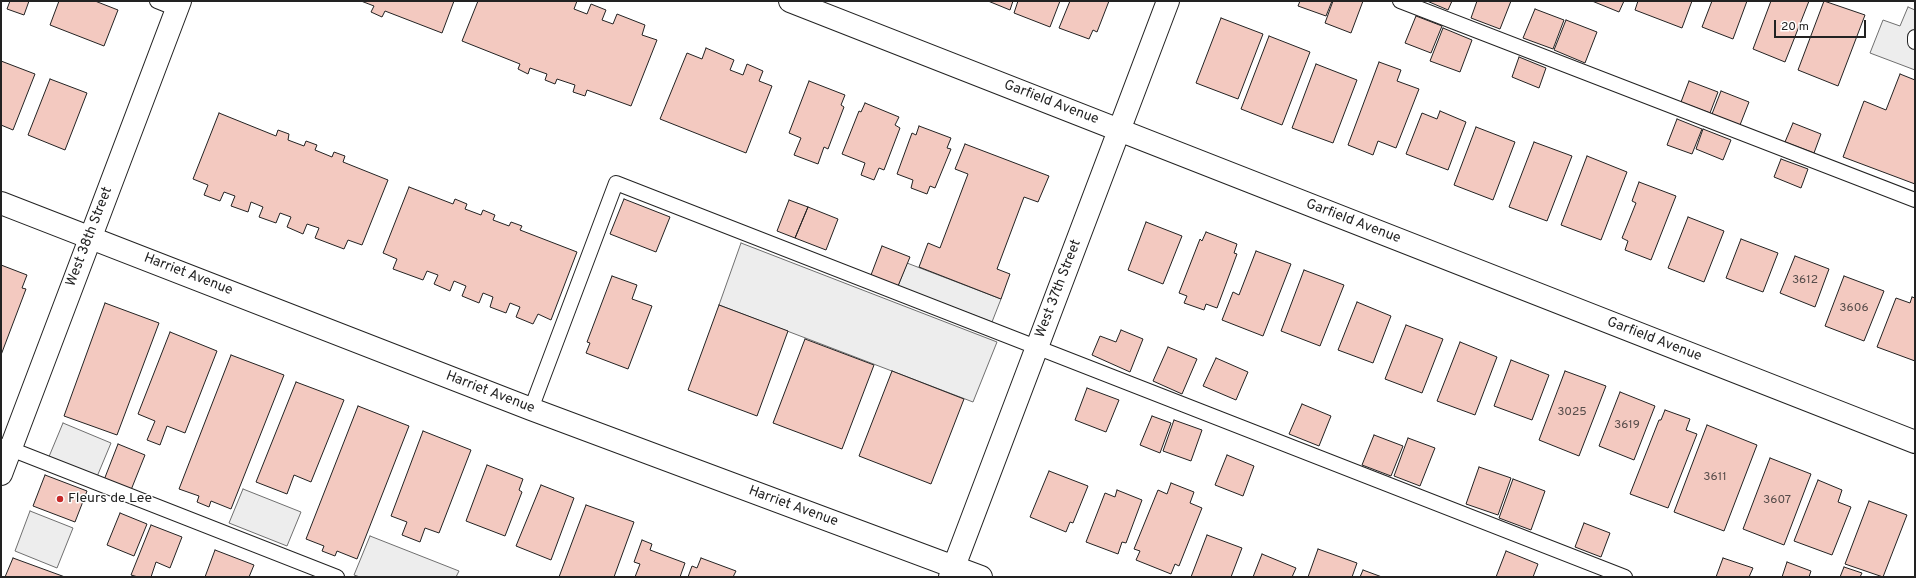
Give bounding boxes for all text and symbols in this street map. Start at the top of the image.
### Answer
scale bar [1776,12,1868,38]
text: 20 m [1781,19,1809,35]
street label: Garfield Avenue [1001,77,1101,129]
street label: West 38th Street [63,185,117,289]
street label: Garfield Avenue [1303,196,1403,248]
street label: West 37th Street [1033,238,1085,340]
street label: Harriet Avenue [141,250,235,300]
house number: 3612 [1792,274,1818,288]
house number: 3606 [1839,302,1869,316]
street label: Garfield Avenue [1604,314,1704,366]
street label: Harriet Avenue [443,368,537,418]
house number: 3025 [1557,406,1587,420]
house number: 3619 [1614,419,1640,433]
house number: 3611 [1703,471,1727,485]
street label: Harriet Avenue [746,483,840,531]
place label: Fleurs de Lee [68,491,152,507]
marker: Fleurs de Lee [55,494,65,504]
house number: 3607 [1763,494,1791,508]

